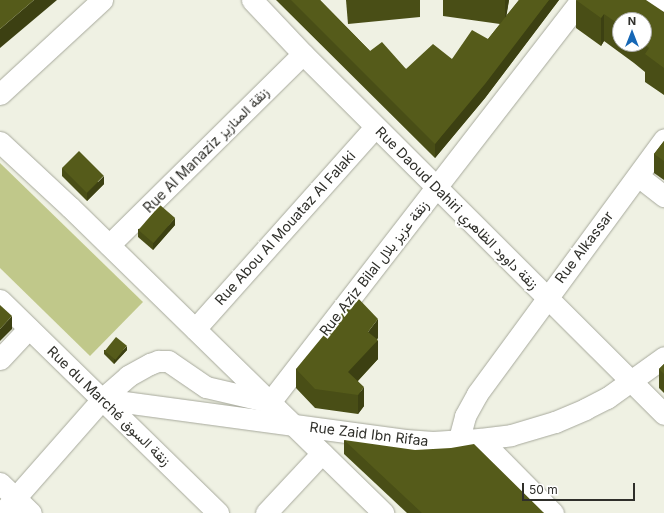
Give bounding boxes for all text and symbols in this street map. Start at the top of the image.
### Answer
north arrow [612,12,652,52]
text: N [628,14,636,28]
street label: Rue Al Manaziz زنقة المنازيز [140,84,272,216]
street label: Rue Daoud Dahiri زنقة داوود الظاهري [372,123,542,293]
street label: Rue Abou Al Mouataz Al Falaki [211,147,359,309]
street label: Rue Aziz Bilal زنقة عزيز بلال [316,197,432,339]
street label: Rue Alkassar [551,208,617,286]
street label: Rue du Marché زنقة السوق [44,343,174,469]
street label: Rue Zaid Ibn Rifaa [309,418,429,450]
scale bar [524,475,637,501]
text: 50 m [529,482,558,497]

